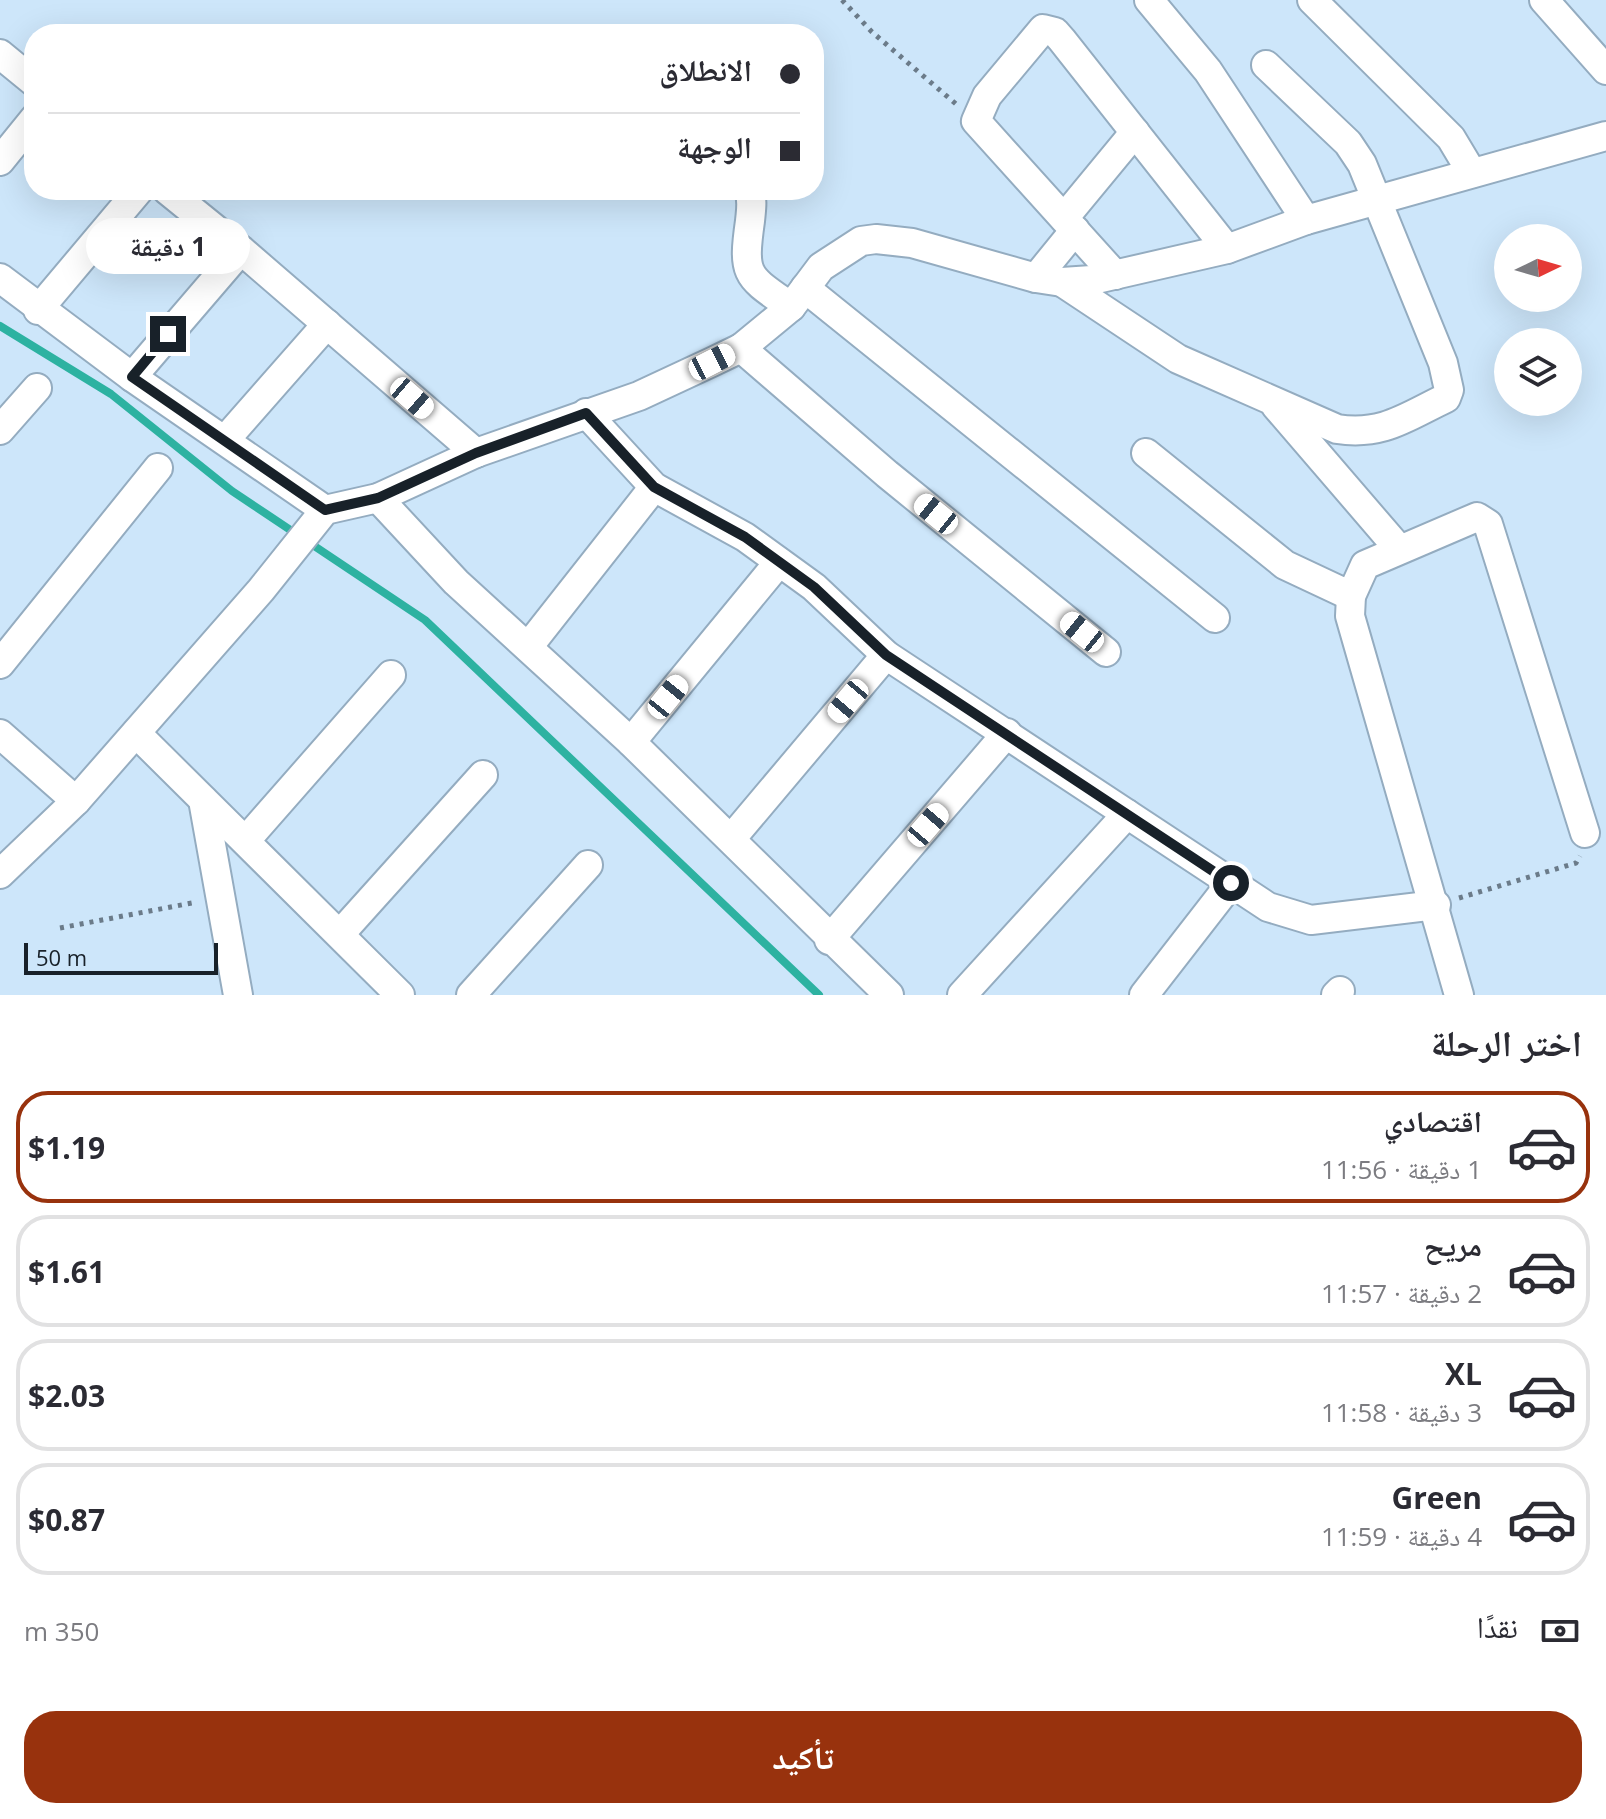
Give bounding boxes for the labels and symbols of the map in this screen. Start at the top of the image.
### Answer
callout: 1 دقيقة [86,218,250,274]
north arrow [1494,224,1582,312]
route end [150,316,186,352]
car [685,340,739,384]
car [386,373,438,423]
car [910,490,962,538]
car [1056,608,1108,656]
car [644,671,692,723]
car [823,675,873,727]
car [903,799,953,851]
route start [1213,865,1249,901]
scale bar [24,939,218,975]

